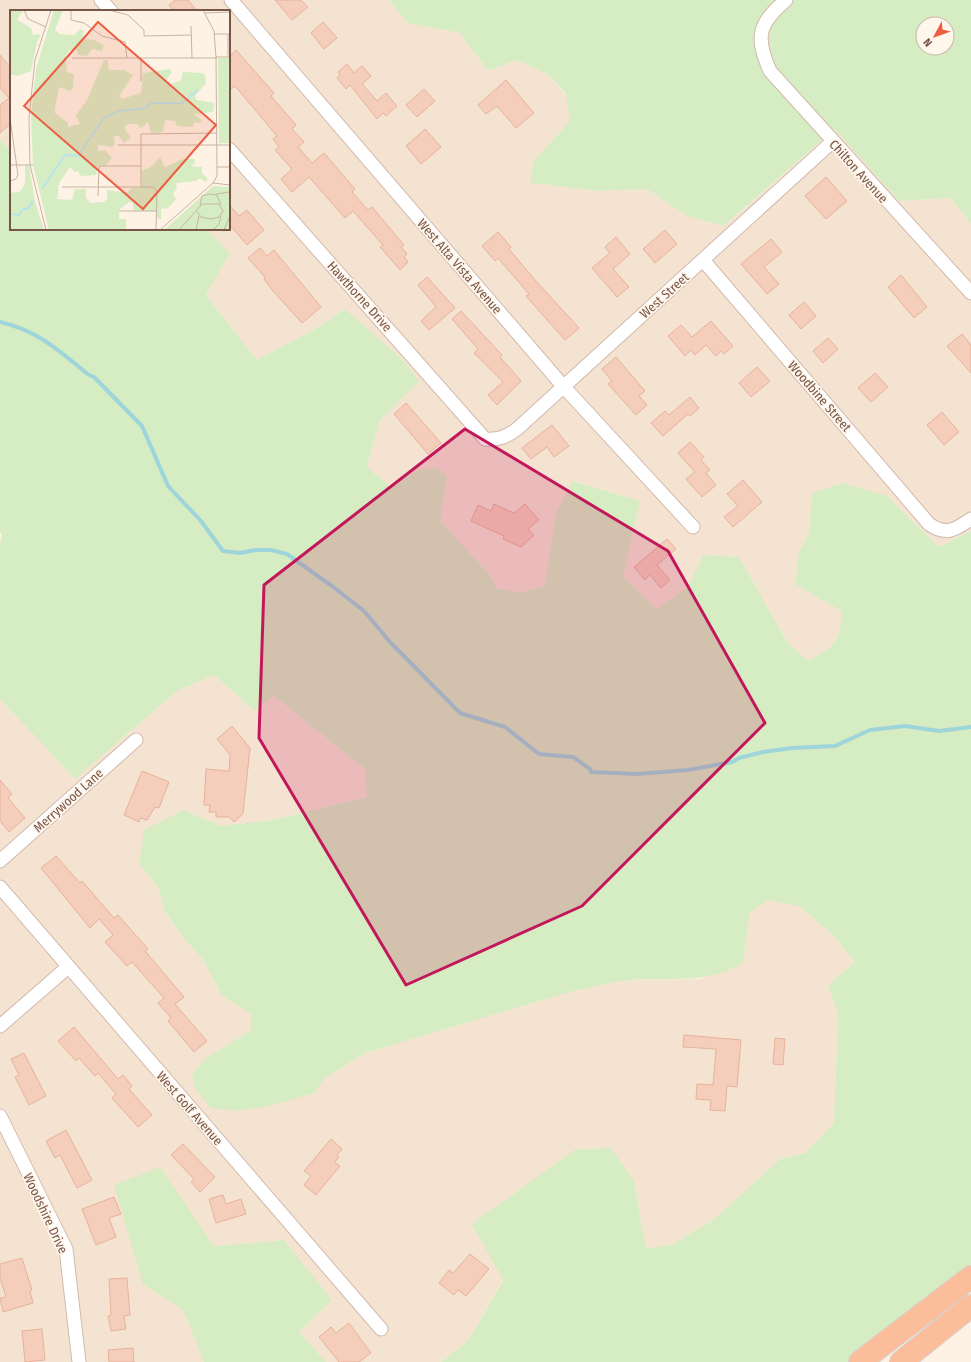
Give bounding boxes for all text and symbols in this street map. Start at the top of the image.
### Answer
inset map [10,10,230,230]
north arrow [915,16,955,56]
text: N [921,35,935,49]
street label: Chilton Avenue [826,137,891,206]
street label: West Alta Vista Avenue [414,216,505,317]
street label: Hawthorne Drive [324,258,395,334]
street label: West Street [637,269,693,321]
street label: Woodbine Street [785,358,855,435]
street label: Merrywood Lane [31,765,106,835]
street label: West Golf Avenue [154,1068,226,1148]
street label: Woodshire Drive [20,1171,71,1256]

